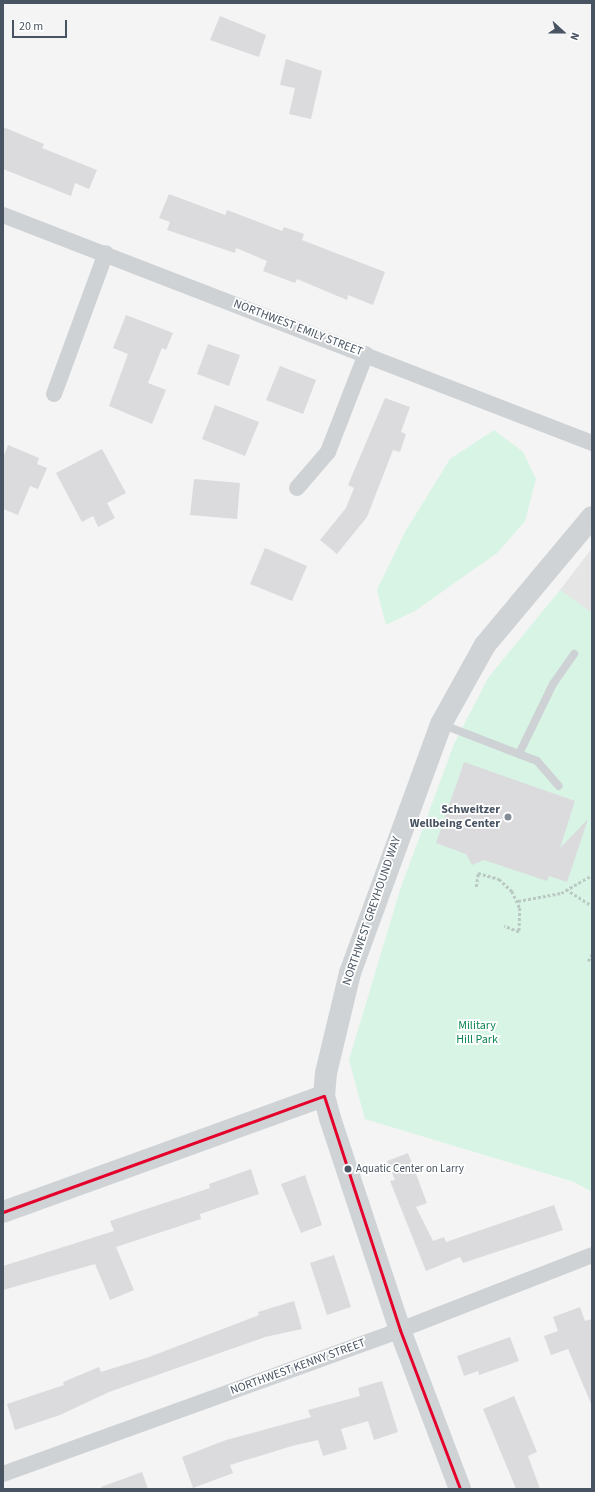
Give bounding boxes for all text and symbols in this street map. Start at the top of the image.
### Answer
scale bar [14,12,69,38]
north arrow [543,12,583,52]
text: 20 m [19,18,43,35]
text: N [566,30,583,43]
street label: NORTHWEST EMILY STREET [231,297,365,359]
place label: Schweitzer Wellbeing Center [410,803,500,831]
marker: Schweitzer Wellbeing Center [503,812,513,822]
street label: NORTHWEST GREYHOUND WAY [340,835,404,987]
park label: Military Hill Park [456,1019,498,1047]
place label: Aquatic Center on Larry [356,1162,464,1176]
marker: Aquatic Center on Larry [343,1164,353,1174]
street label: NORTHWEST KENNY STREET [228,1336,368,1398]

